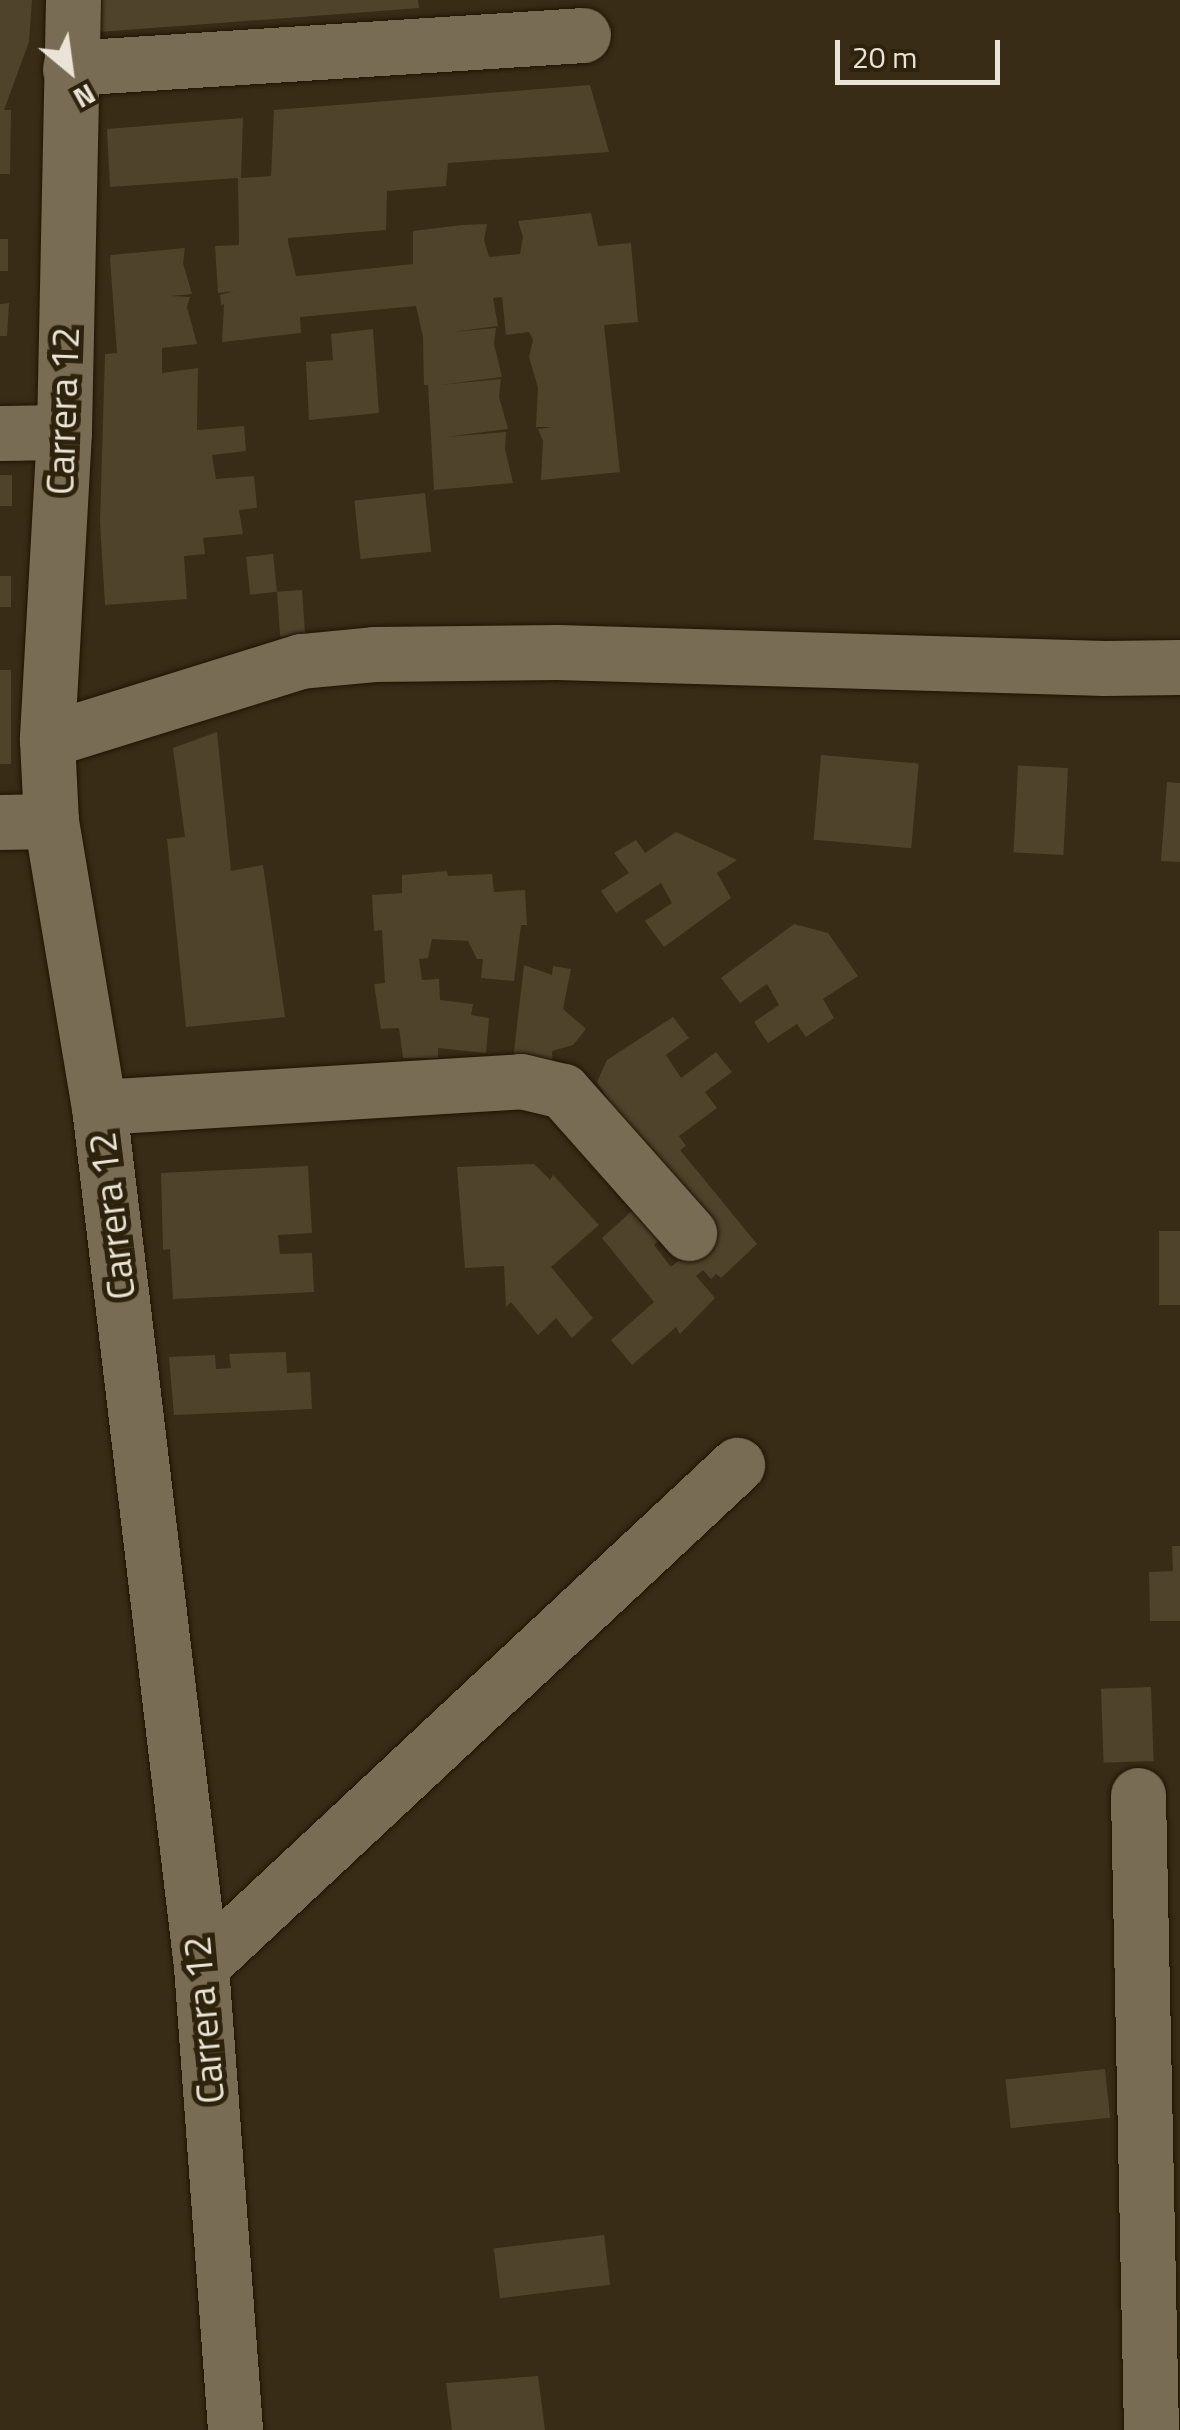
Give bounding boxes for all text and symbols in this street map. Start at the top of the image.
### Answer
north arrow [20,20,120,120]
scale bar [840,20,1005,82]
text: 20 m [852,34,917,80]
text: N [66,73,104,120]
street label: Carrera 12 [37,326,89,496]
street label: Carrera 12 [79,1130,145,1302]
street label: Carrera 12 [174,1934,234,2106]

